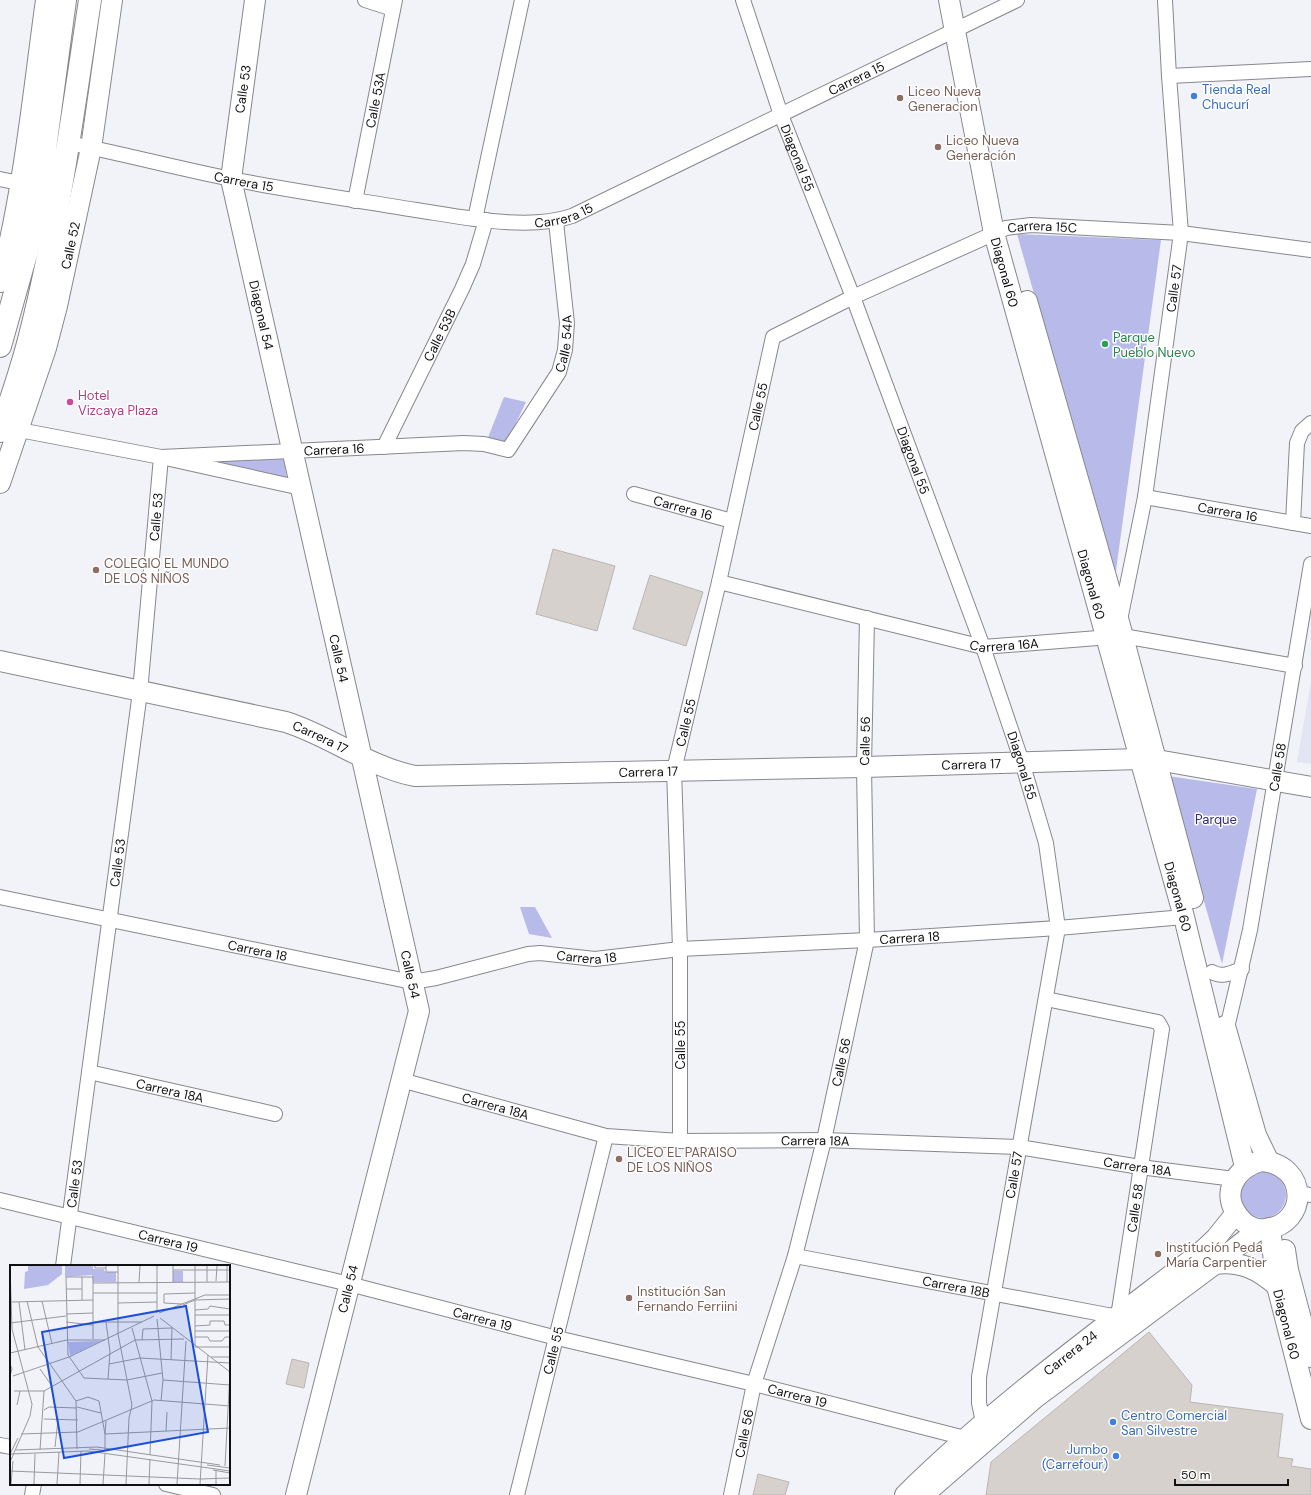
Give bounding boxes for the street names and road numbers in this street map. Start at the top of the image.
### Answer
street label: Carrera 15 [825,57,887,99]
street label: Calle 53 [231,64,255,114]
street label: Calle 53A [361,70,389,130]
street label: Diagonal 55 [777,122,819,194]
street label: Carrera 15 [212,167,275,195]
street label: Carrera 15 [534,199,596,231]
street label: Carrera 15C [1006,216,1078,236]
street label: Calle 52 [57,220,83,271]
street label: Diagonal 60 [987,235,1023,309]
street label: Calle 57 [1162,264,1185,313]
street label: Diagonal 54 [246,279,278,351]
street label: Calle 53B [419,306,460,364]
street label: Calle 54A [551,314,576,374]
street label: Calle 55 [744,381,771,432]
street label: Diagonal 55 [893,424,934,496]
street label: Carrera 16 [303,439,365,459]
street label: Carrera 16 [652,491,715,524]
street label: Calle 53 [145,492,166,542]
street label: Carrera 16 [1196,498,1259,525]
street label: Diagonal 60 [1074,547,1109,621]
street label: Calle 54 [326,633,353,684]
street label: Carrera 16A [968,634,1039,656]
street label: Calle 55 [671,697,699,748]
street label: Calle 56 [856,716,874,766]
street label: Carrera 17 [290,717,351,757]
street label: Diagonal 55 [1004,729,1041,802]
street label: Calle 58 [1265,741,1290,793]
street label: Carrera 17 [941,755,1001,773]
street label: Carrera 17 [618,762,678,780]
street label: Calle 53 [105,837,129,888]
street label: Diagonal 60 [1161,860,1196,933]
street label: Carrera 18 [879,927,940,948]
street label: Carrera 18 [226,936,289,965]
street label: Carrera 18 [556,946,618,968]
street label: Calle 54 [397,949,424,1000]
street label: Calle 55 [672,1020,689,1069]
street label: Calle 56 [827,1036,854,1088]
street label: Carrera 18A [135,1074,206,1106]
street label: Carrera 18A [460,1089,531,1123]
street label: Carrera 18A [781,1131,850,1149]
street label: Calle 57 [1001,1150,1027,1200]
street label: Carrera 18A [1102,1153,1173,1180]
street label: Calle 53 [62,1158,86,1209]
street label: Calle 58 [1123,1182,1147,1233]
street label: Carrera 19 [137,1225,200,1256]
street label: Calle 54 [334,1263,362,1315]
street label: Carrera 18B [921,1272,991,1301]
street label: Diagonal 60 [1270,1287,1304,1361]
street label: Carrera 19 [451,1303,514,1335]
street label: Calle 55 [539,1325,567,1376]
street label: Carrera 24 [1040,1326,1100,1379]
street label: Carrera 19 [766,1379,829,1411]
street label: Calle 56 [730,1408,757,1459]

